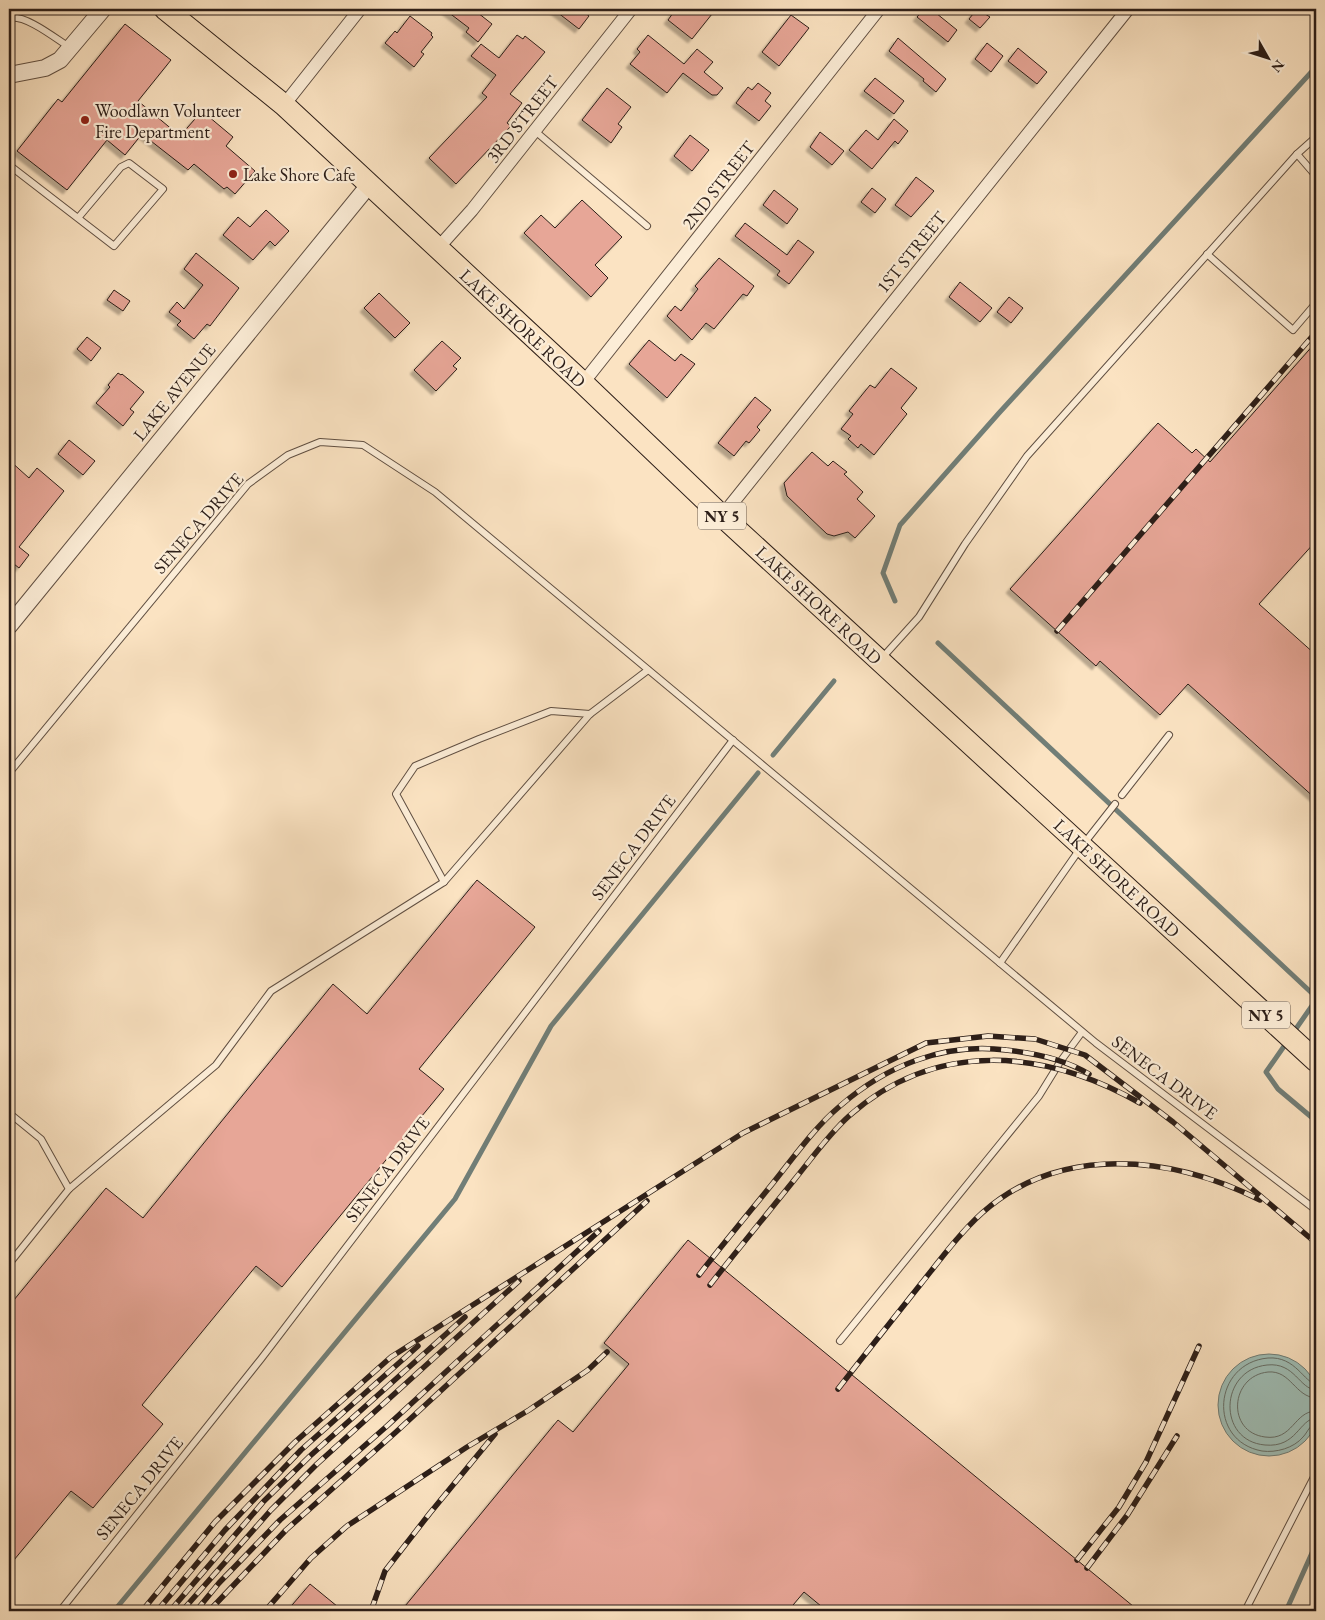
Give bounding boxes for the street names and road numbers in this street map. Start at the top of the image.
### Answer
street label: 3RD STREET [481,70,564,167]
street label: 2ND STREET [676,136,760,234]
street label: 1ST STREET [871,206,951,297]
street label: LAKE SHORE ROAD [455,264,591,392]
street label: LAKE AVENUE [128,339,220,445]
street label: SENECA DRIVE [148,468,248,578]
road number: NY 5 [698,502,746,530]
street label: LAKE SHORE ROAD [751,541,887,669]
street label: SENECA DRIVE [586,790,680,904]
street label: LAKE SHORE ROAD [1049,814,1185,942]
road number: NY 5 [1242,1002,1290,1028]
street label: SENECA DRIVE [1108,1030,1222,1124]
street label: SENECA DRIVE [340,1112,434,1226]
street label: SENECA DRIVE [90,1432,188,1544]

